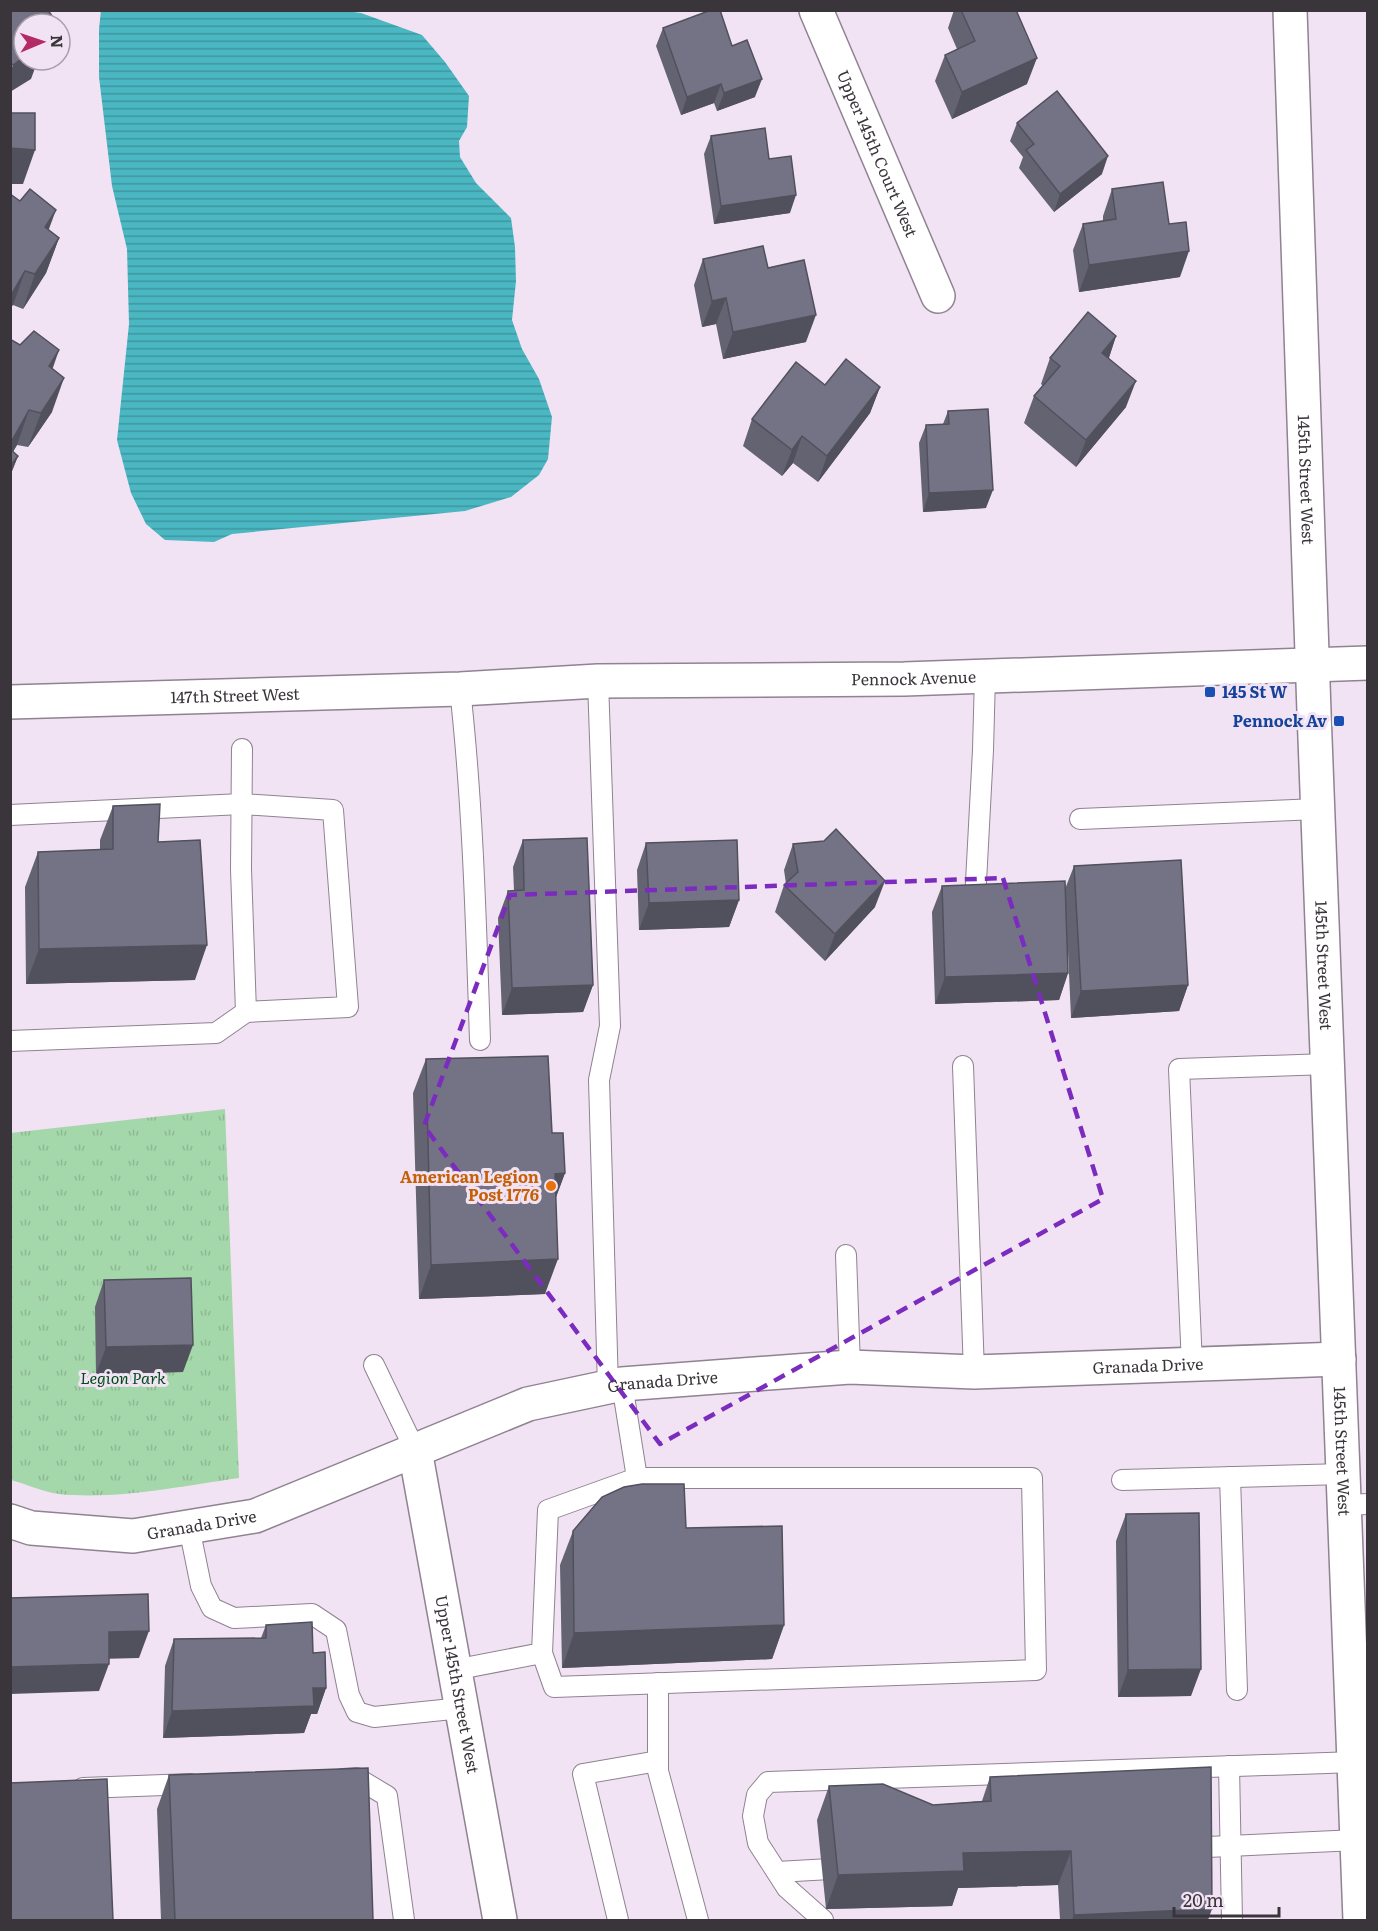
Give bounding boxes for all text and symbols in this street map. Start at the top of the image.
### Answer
north arrow [12,12,72,72]
text: N [46,34,70,49]
street label: Upper 145th Court West [832,66,925,241]
street label: 145th Street West [1293,414,1321,546]
street label: Pennock Avenue [851,664,977,690]
place label: 145 St W [1222,679,1288,703]
street label: 147th Street West [170,681,300,708]
marker: 145 St W [1203,685,1217,699]
place label: Pennock Av [1233,708,1327,732]
marker: Pennock Av [1332,714,1346,728]
street label: 145th Street West [1310,900,1339,1031]
place label: American Legion Post 1776 [400,1164,539,1206]
marker: American Legion Post 1776 [544,1179,558,1193]
street label: Granada Drive [1092,1351,1204,1379]
street label: Granada Drive [605,1364,719,1398]
park label: Legion Park [80,1365,166,1389]
street label: 145th Street West [1329,1386,1358,1517]
street label: Granada Drive [145,1503,258,1545]
street label: Upper 145th Street West [430,1593,486,1776]
scale bar [1174,1880,1279,1918]
text: 20 m [1183,1886,1224,1913]

